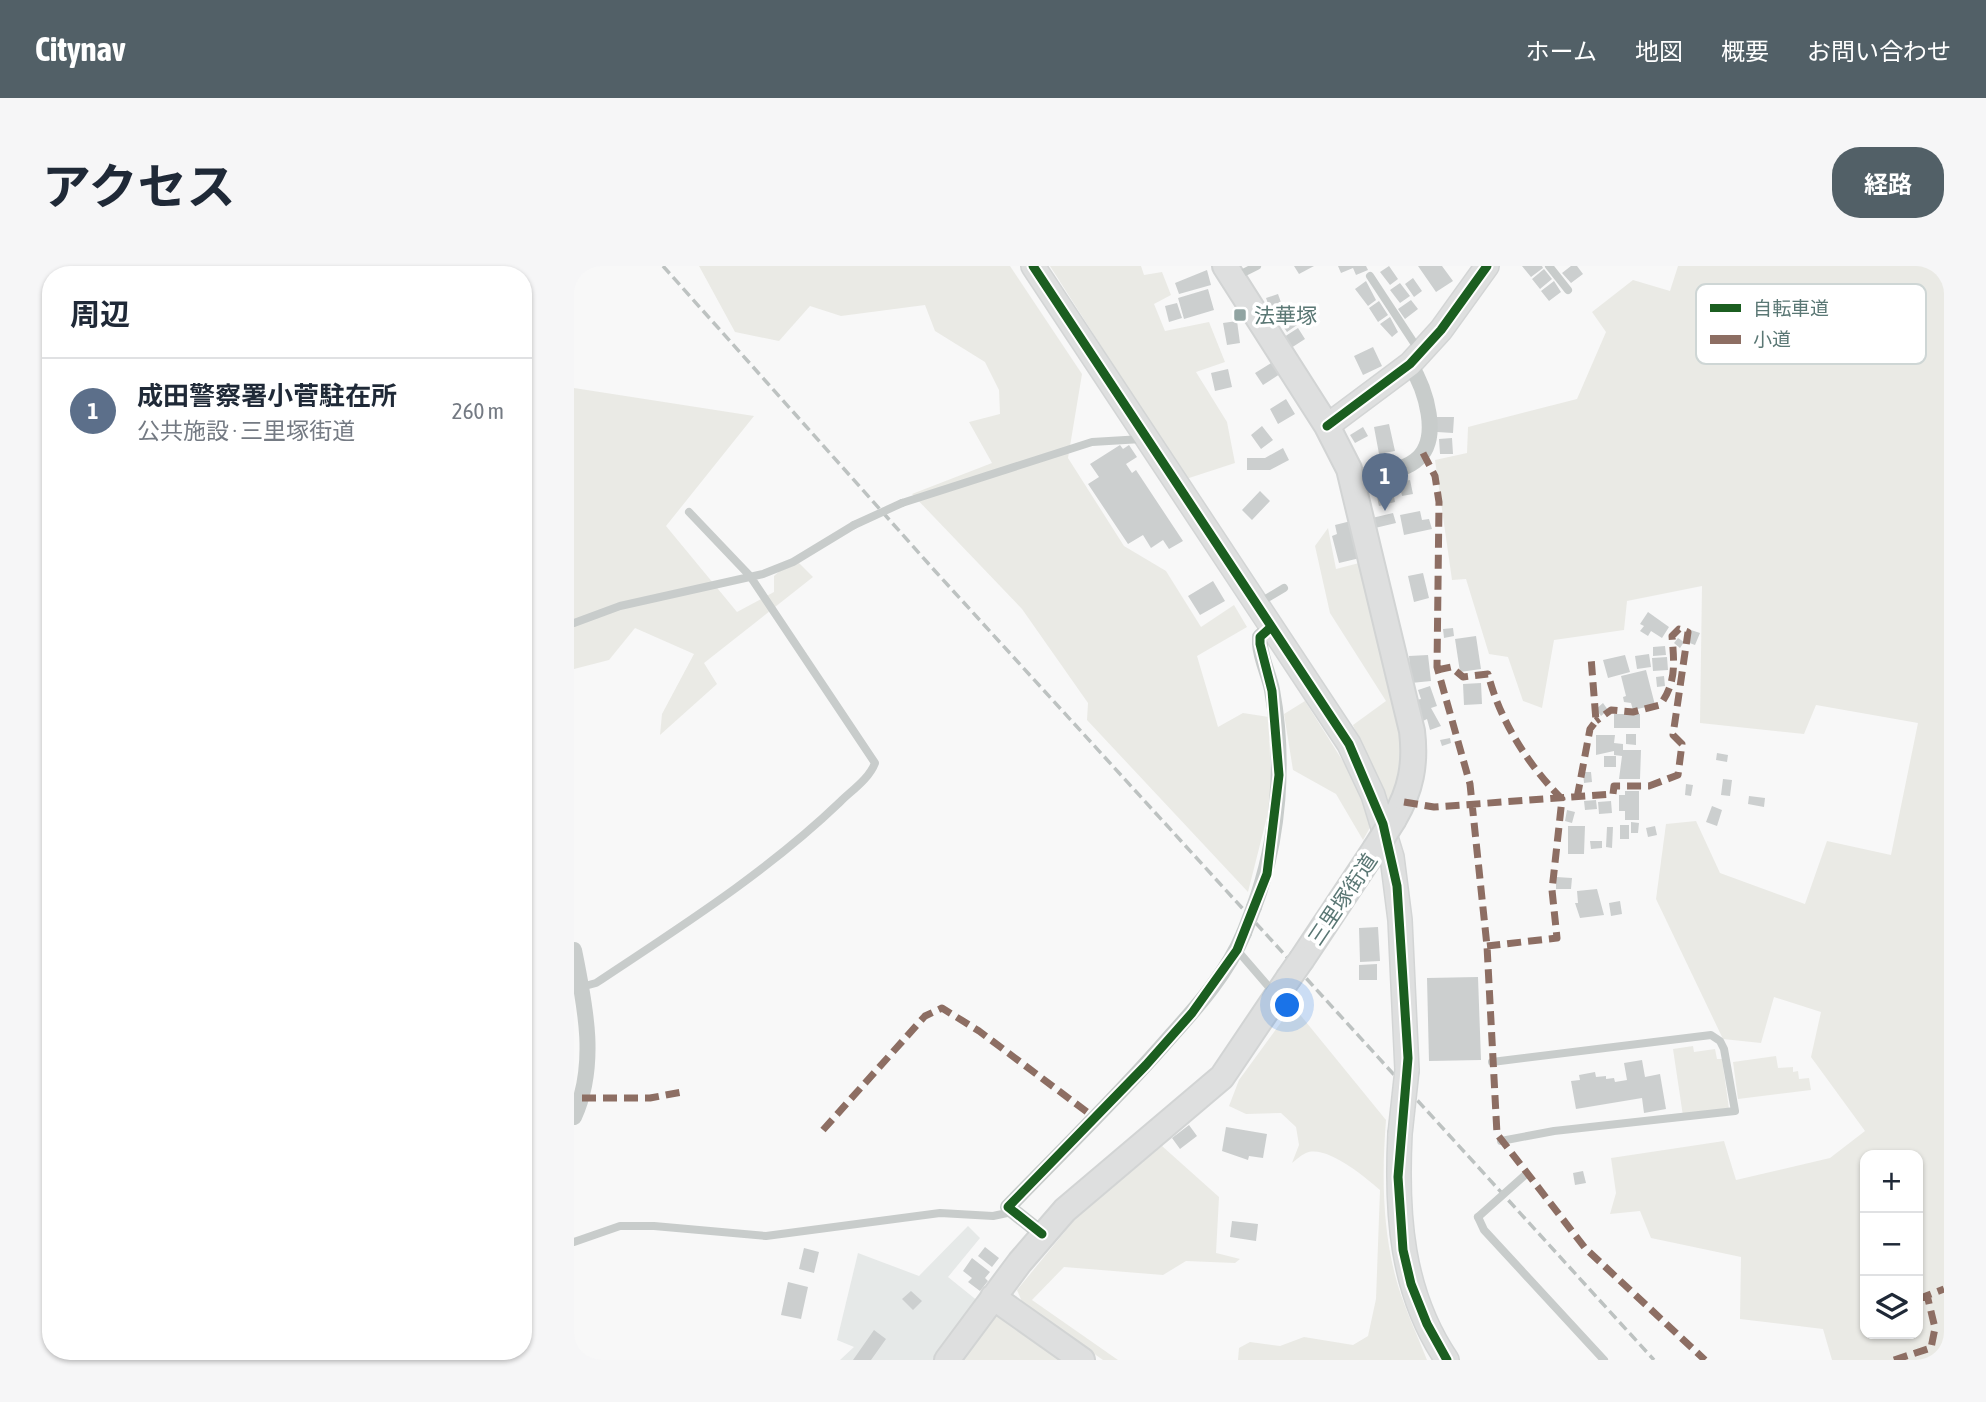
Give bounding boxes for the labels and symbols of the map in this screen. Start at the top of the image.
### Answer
legend [1696,284,1926,364]
text: 自転車道 [1753,297,1829,319]
place label: 法華塚 [1254,303,1317,327]
marker: 法華塚 [1232,307,1248,323]
text: 小道 [1753,328,1791,350]
pin: 1 [1362,453,1408,511]
street label: 三里塚街道 [1303,849,1381,949]
your location [1270,988,1304,1022]

